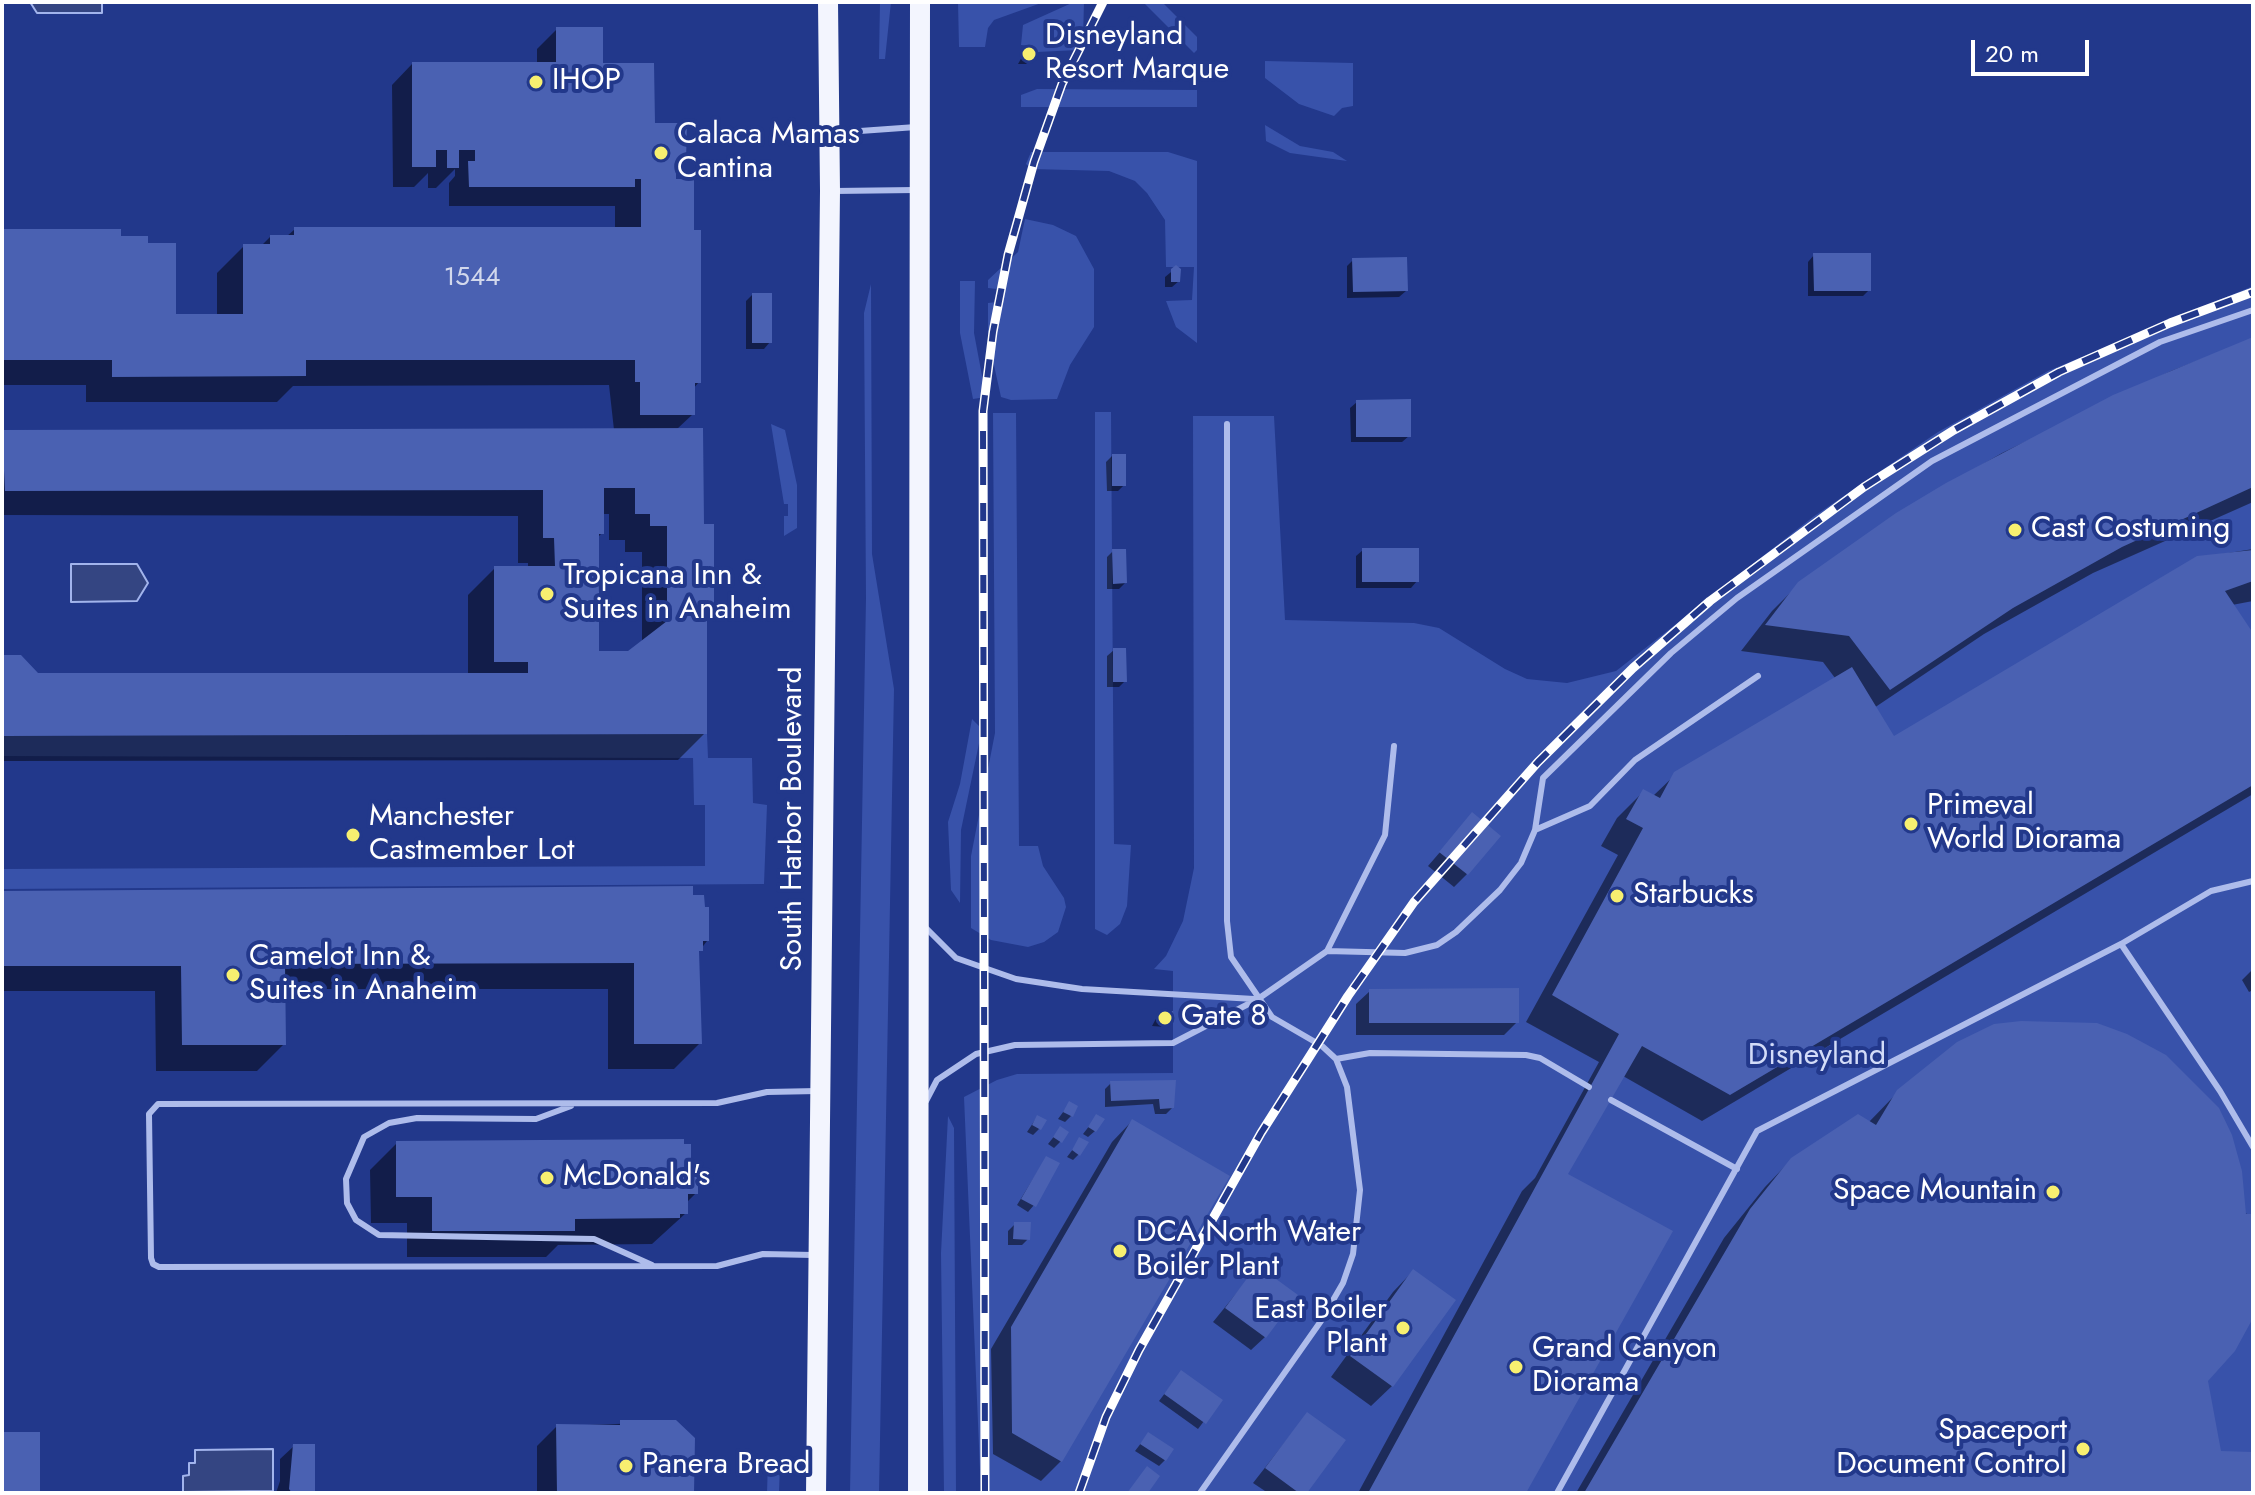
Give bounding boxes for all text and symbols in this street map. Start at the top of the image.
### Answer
place label: Disneyland Resort Marque [1045,19,1229,90]
scale bar [1975,24,2093,74]
text: 20 m [1985,36,2039,71]
marker: Disneyland Resort Marque [1020,45,1038,63]
place label: IHOP [552,64,621,100]
marker: IHOP [527,73,545,91]
place label: Calaca Mamas Cantina [677,118,860,188]
marker: Calaca Mamas Cantina [652,144,670,162]
house number: 1544 [444,263,500,295]
place label: Cast Costuming [2031,512,2230,548]
marker: Cast Costuming [2006,521,2024,539]
place label: Tropicana Inn & Suites in Anaheim [563,559,792,630]
marker: Tropicana Inn & Suites in Anaheim [538,585,556,603]
street label: South Harbor Boulevard [776,666,812,972]
place label: Primeval World Diorama [1927,789,2121,860]
place label: Manchester Castmember Lot [369,800,574,870]
marker: Primeval World Diorama [1902,815,1920,833]
marker: Manchester Castmember Lot [344,826,362,844]
place label: Starbucks [1633,878,1754,914]
marker: Starbucks [1608,887,1626,905]
place label: Camelot Inn & Suites in Anaheim [249,940,478,1010]
marker: Camelot Inn & Suites in Anaheim [224,966,242,984]
place label: Gate 8 [1181,1000,1267,1036]
marker: Gate 8 [1156,1009,1174,1027]
park label: Disneyland [1748,1039,1886,1075]
place label: McDonald's [563,1160,710,1196]
marker: McDonald's [538,1169,556,1187]
place label: Space Mountain [1833,1174,2037,1210]
marker: Space Mountain [2044,1183,2062,1201]
place label: DCA North Water Boiler Plant [1136,1216,1361,1286]
marker: DCA North Water Boiler Plant [1111,1242,1129,1260]
place label: East Boiler Plant [1254,1293,1387,1364]
marker: East Boiler Plant [1394,1319,1412,1337]
place label: Grand Canyon Diorama [1532,1332,1717,1402]
marker: Grand Canyon Diorama [1507,1358,1525,1376]
place label: Spaceport Document Control [1836,1414,2067,1484]
marker: Spaceport Document Control [2074,1440,2092,1458]
place label: Panera Bread [642,1448,810,1484]
marker: Panera Bread [617,1457,635,1475]

